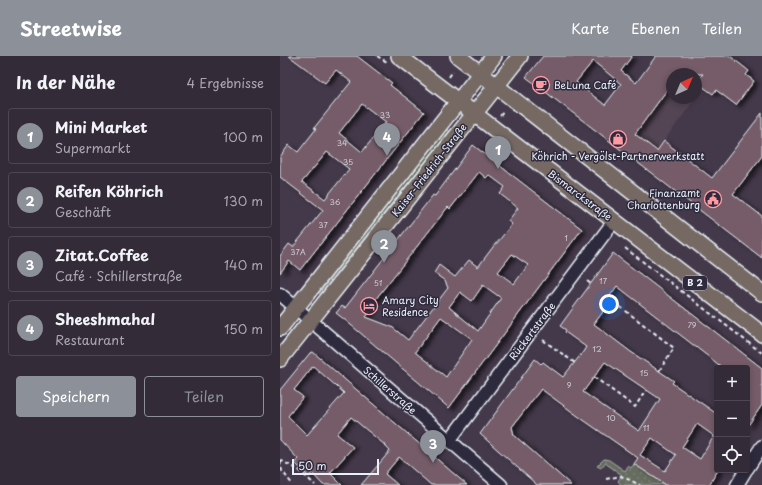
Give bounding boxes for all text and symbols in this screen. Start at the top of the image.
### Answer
text: Streetwise [20,14,122,42]
text: Karte [571,18,609,39]
text: Ebenen [631,18,680,39]
text: Teilen [702,18,742,39]
north arrow [666,68,702,104]
text: In der Nähe [16,69,115,95]
text: 4 Ergebnisse [187,73,264,92]
cafe icon: BeLuna Café [531,75,551,95]
place label: BeLuna Café [554,77,616,92]
house number: 33 [380,109,390,121]
text: Mini Market [55,115,148,138]
street label: Kaiser-Friedrich-Straße [387,120,470,219]
pin: 4 [374,123,400,156]
text: 1 [27,127,33,146]
text: 100 m [223,127,263,146]
shop icon: Köhrich - Vergölst-Partnerwerkstatt [608,129,628,149]
pin: 1 [485,136,511,169]
house number: 34 [337,137,347,149]
text: Supermarkt [55,138,130,157]
place label: Köhrich - Vergölst-Partnerwerkstatt [532,148,704,163]
house number: 35 [343,156,353,168]
street label: Bismarckstraße [545,166,615,224]
text: Reifen Köhrich [55,179,164,202]
place label: Finanzamt Charlottenburg [627,185,700,212]
public building icon: Finanzamt Charlottenburg [703,189,723,209]
text: 2 [25,191,35,210]
text: 130 m [224,191,263,210]
house number: 36 [330,196,341,208]
text: Geschäft [55,202,111,221]
house number: 37 [318,219,328,231]
pin: 2 [371,230,397,263]
house number: 1 [564,232,568,244]
text: Zitat.Coffee [55,243,149,266]
house number: 37A [290,246,306,258]
text: 3 [26,255,34,274]
text: 140 m [224,255,263,274]
text: Café · Schillerstraße [55,266,182,285]
house number: 17 [599,275,608,287]
road number: B 2 [683,276,707,290]
house number: 51 [374,277,383,289]
place label: Amary City Residence [382,292,439,319]
your location [599,294,619,314]
hotel icon: Amary City Residence [359,296,379,316]
street label: Rückertstraße [505,299,558,363]
text: Sheeshmahal [55,307,155,330]
text: 4 [26,319,34,338]
text: 150 m [224,319,263,338]
house number: 79 [687,319,697,331]
text: Restaurant [55,330,125,349]
house number: 12 [592,343,602,355]
street label: Schillerstraße [360,362,420,417]
map controls [714,365,750,473]
button: + [714,365,750,401]
house number: 15 [640,367,648,379]
button: Speichern [16,376,136,417]
button: Teilen [144,376,264,417]
house number: 9 [567,379,572,391]
button: − [714,401,750,437]
house number: 10 [606,412,616,424]
house number: 11 [643,422,649,434]
pin: 3 [420,430,446,463]
button: locate [714,437,750,473]
scale bar [292,457,379,476]
text: 50 m [298,457,327,474]

